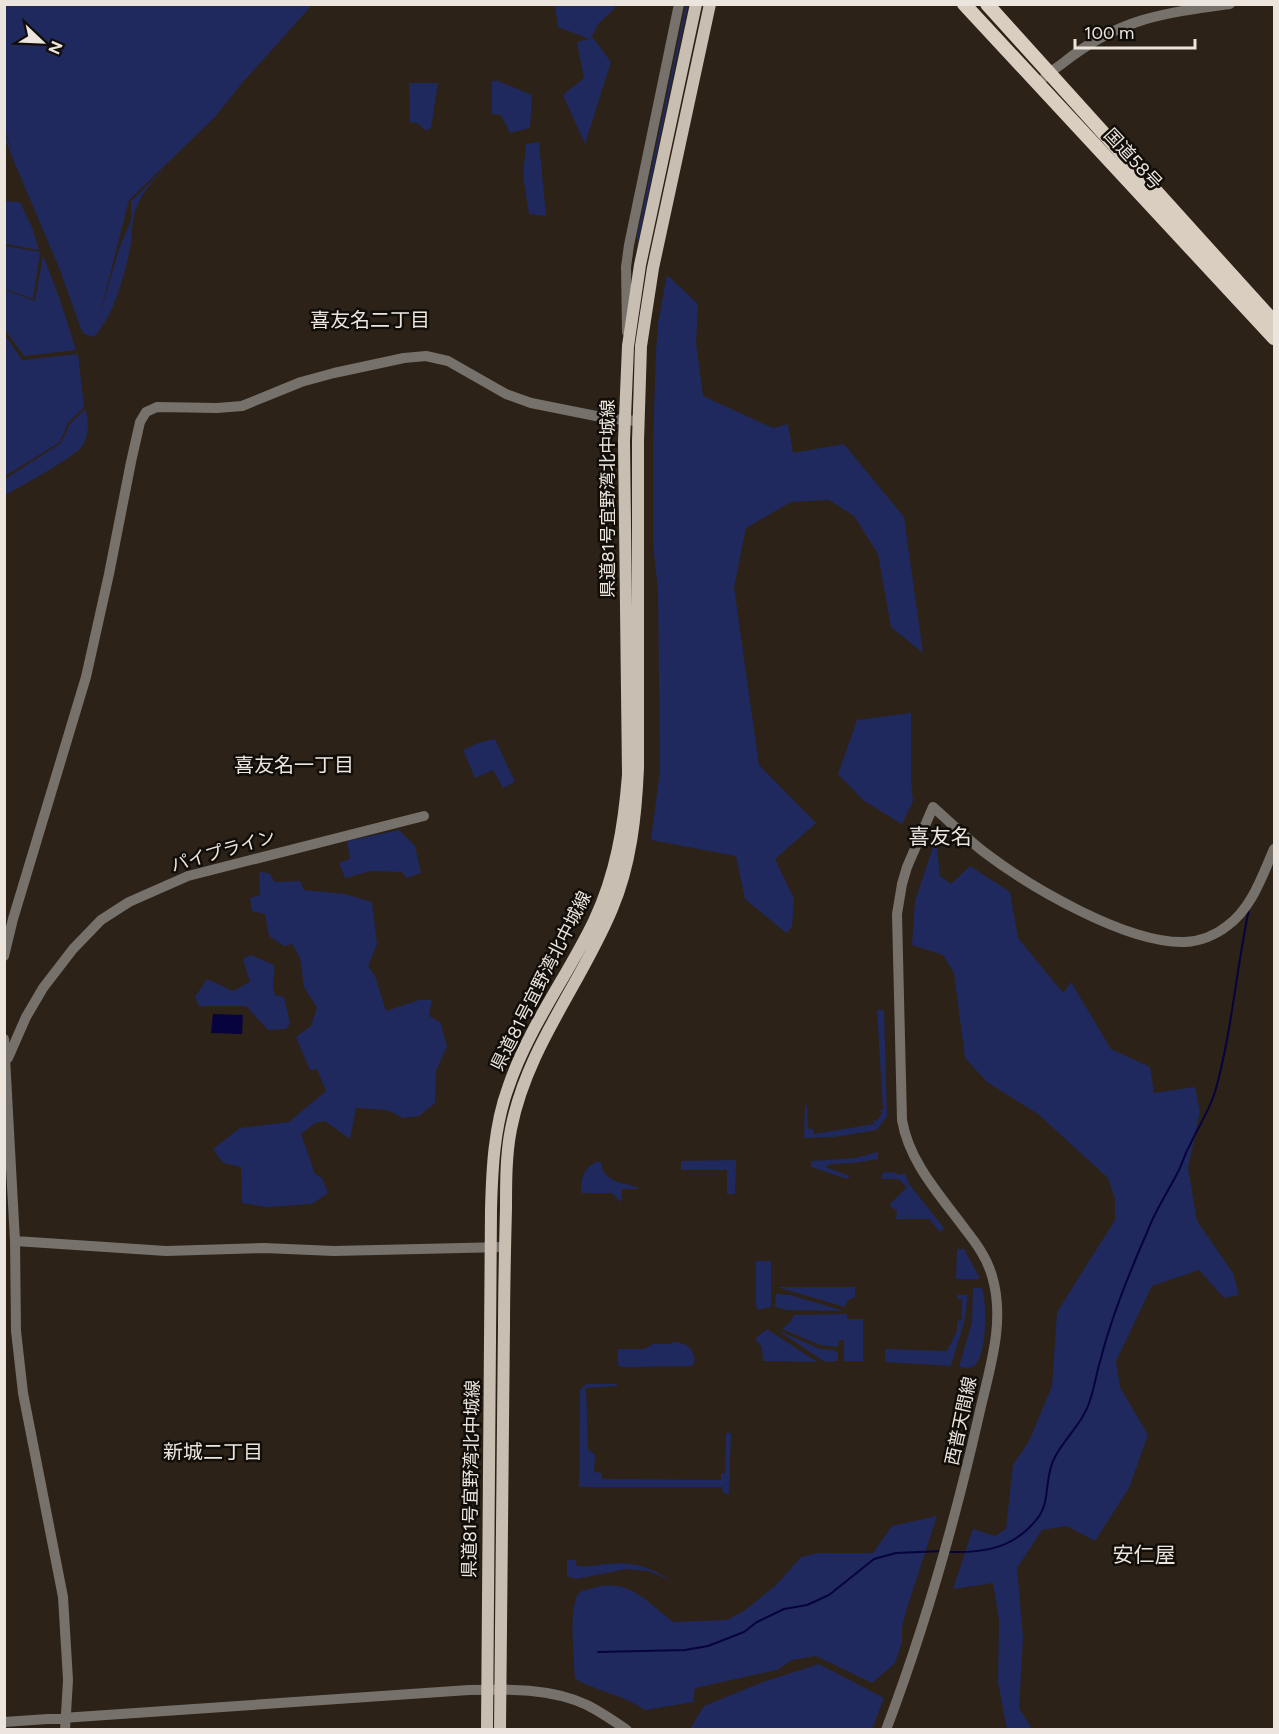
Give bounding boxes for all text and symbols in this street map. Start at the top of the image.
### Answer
north arrow [12,12,72,72]
scale bar [1075,12,1195,50]
text: 100 m [1084,22,1134,44]
text: N [44,38,67,57]
street label: 国道58号 [1099,124,1167,194]
district label: 喜友名二丁目 [310,308,430,332]
street label: 県道81号宜野湾北中城線 [597,400,619,598]
district label: 喜友名一丁目 [234,753,354,777]
district label: 喜友名 [909,824,972,849]
street label: パイプライン [168,826,278,876]
street label: 県道81号宜野湾北中城線 [486,888,596,1074]
street label: 西普天間線 [941,1375,981,1467]
street label: 県道81号宜野湾北中城線 [458,1380,484,1578]
district label: 新城二丁目 [163,1440,263,1464]
district label: 安仁屋 [1113,1542,1176,1567]

